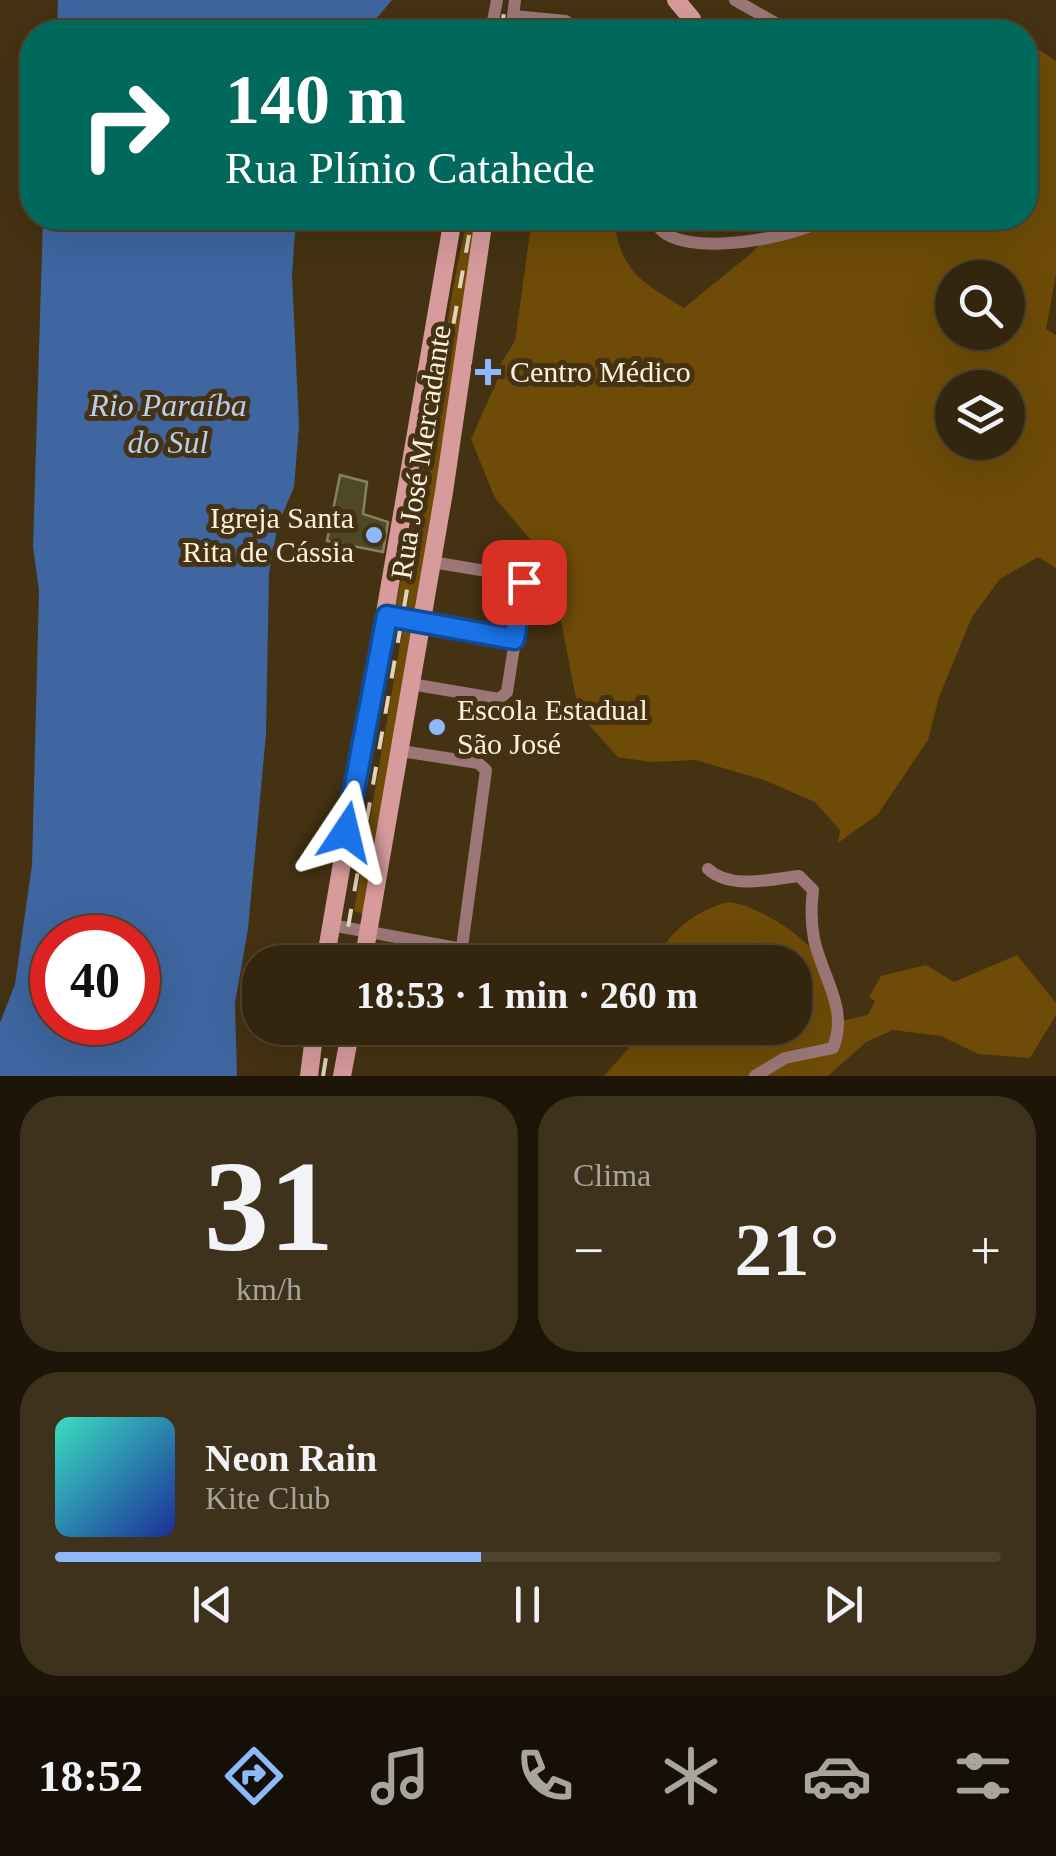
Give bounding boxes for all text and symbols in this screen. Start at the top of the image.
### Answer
icon: right [60,60,190,190]
text: 140 m [225,61,406,138]
text: Rua Plínio Catahede [225,143,595,193]
map controls [935,260,1025,460]
button: search [935,260,1025,350]
street label: Rua José Mercadante [384,323,457,581]
place label: Centro Médico [510,355,691,388]
marker: Centro Médico [475,359,501,385]
button: layers [935,370,1025,460]
water label: Rio Paraíba do Sul [88,387,247,460]
place label: Igreja Santa Rita de Cássia [182,501,354,568]
marker: Igreja Santa Rita de Cássia [363,524,385,546]
pin [482,540,567,625]
icon: arrive [497,555,552,610]
place label: Escola Estadual São José [457,693,648,760]
marker: Escola Estadual São José [426,716,448,738]
position arrow [294,780,398,884]
speed limit sign: 40 [30,915,160,1045]
text: 18:53 · 1 min · 260 m [356,974,698,1016]
text: 31 [204,1134,334,1278]
text: Clima [573,1157,651,1193]
text: 21° [735,1208,840,1291]
text: − [573,1220,604,1281]
text: + [970,1220,1001,1281]
text: km/h [236,1271,302,1307]
text: Neon Rain [205,1437,377,1479]
text: Kite Club [205,1480,330,1516]
icon: previous [185,1577,240,1632]
icon: pause [500,1577,555,1632]
icon: next [816,1577,871,1632]
icon: directions [219,1741,289,1811]
icon: music [365,1741,435,1811]
icon: phone [510,1741,580,1811]
icon: climate [656,1741,726,1811]
icon: car [802,1741,872,1811]
icon: filters [948,1741,1018,1811]
text: 18:52 [38,1751,143,1801]

